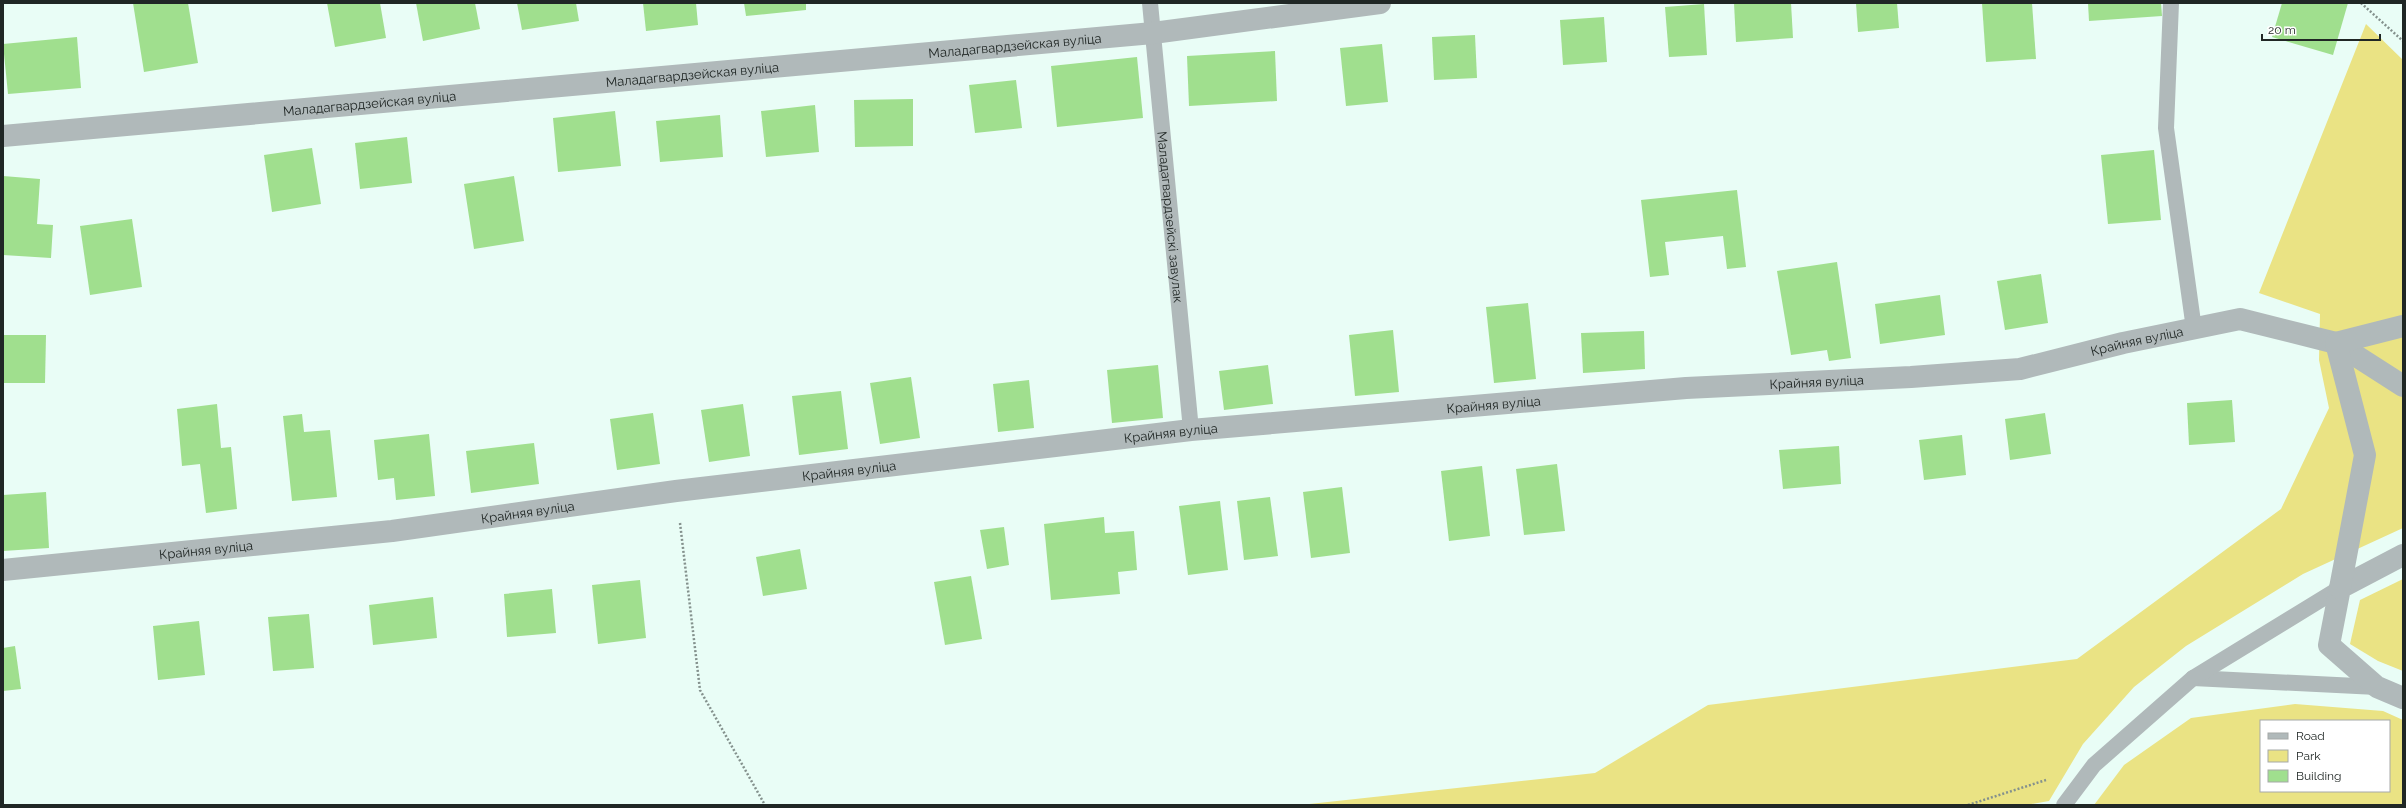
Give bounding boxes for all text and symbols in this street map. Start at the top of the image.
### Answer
scale bar [2262,16,2380,42]
text: 20 m [2268,23,2296,37]
street label: Маладагвардзейская вуліца [928,30,1102,61]
street label: Маладагвардзейская вуліца [605,59,779,89]
street label: Маладагвардзейская вуліца [282,88,457,118]
street label: Маладагвардзейскі завулак [1155,131,1186,304]
street label: Крайняя вуліца [2089,323,2185,358]
street label: Крайняя вуліца [1769,372,1864,391]
street label: Крайняя вуліца [1446,393,1541,416]
street label: Крайняя вуліца [1123,420,1218,445]
street label: Крайняя вуліца [801,458,897,484]
street label: Крайняя вуліца [480,498,575,526]
street label: Крайняя вуліца [158,537,254,562]
legend [2260,720,2390,792]
text: Road [2296,729,2325,743]
text: Park [2296,749,2321,763]
text: Building [2296,769,2342,783]

